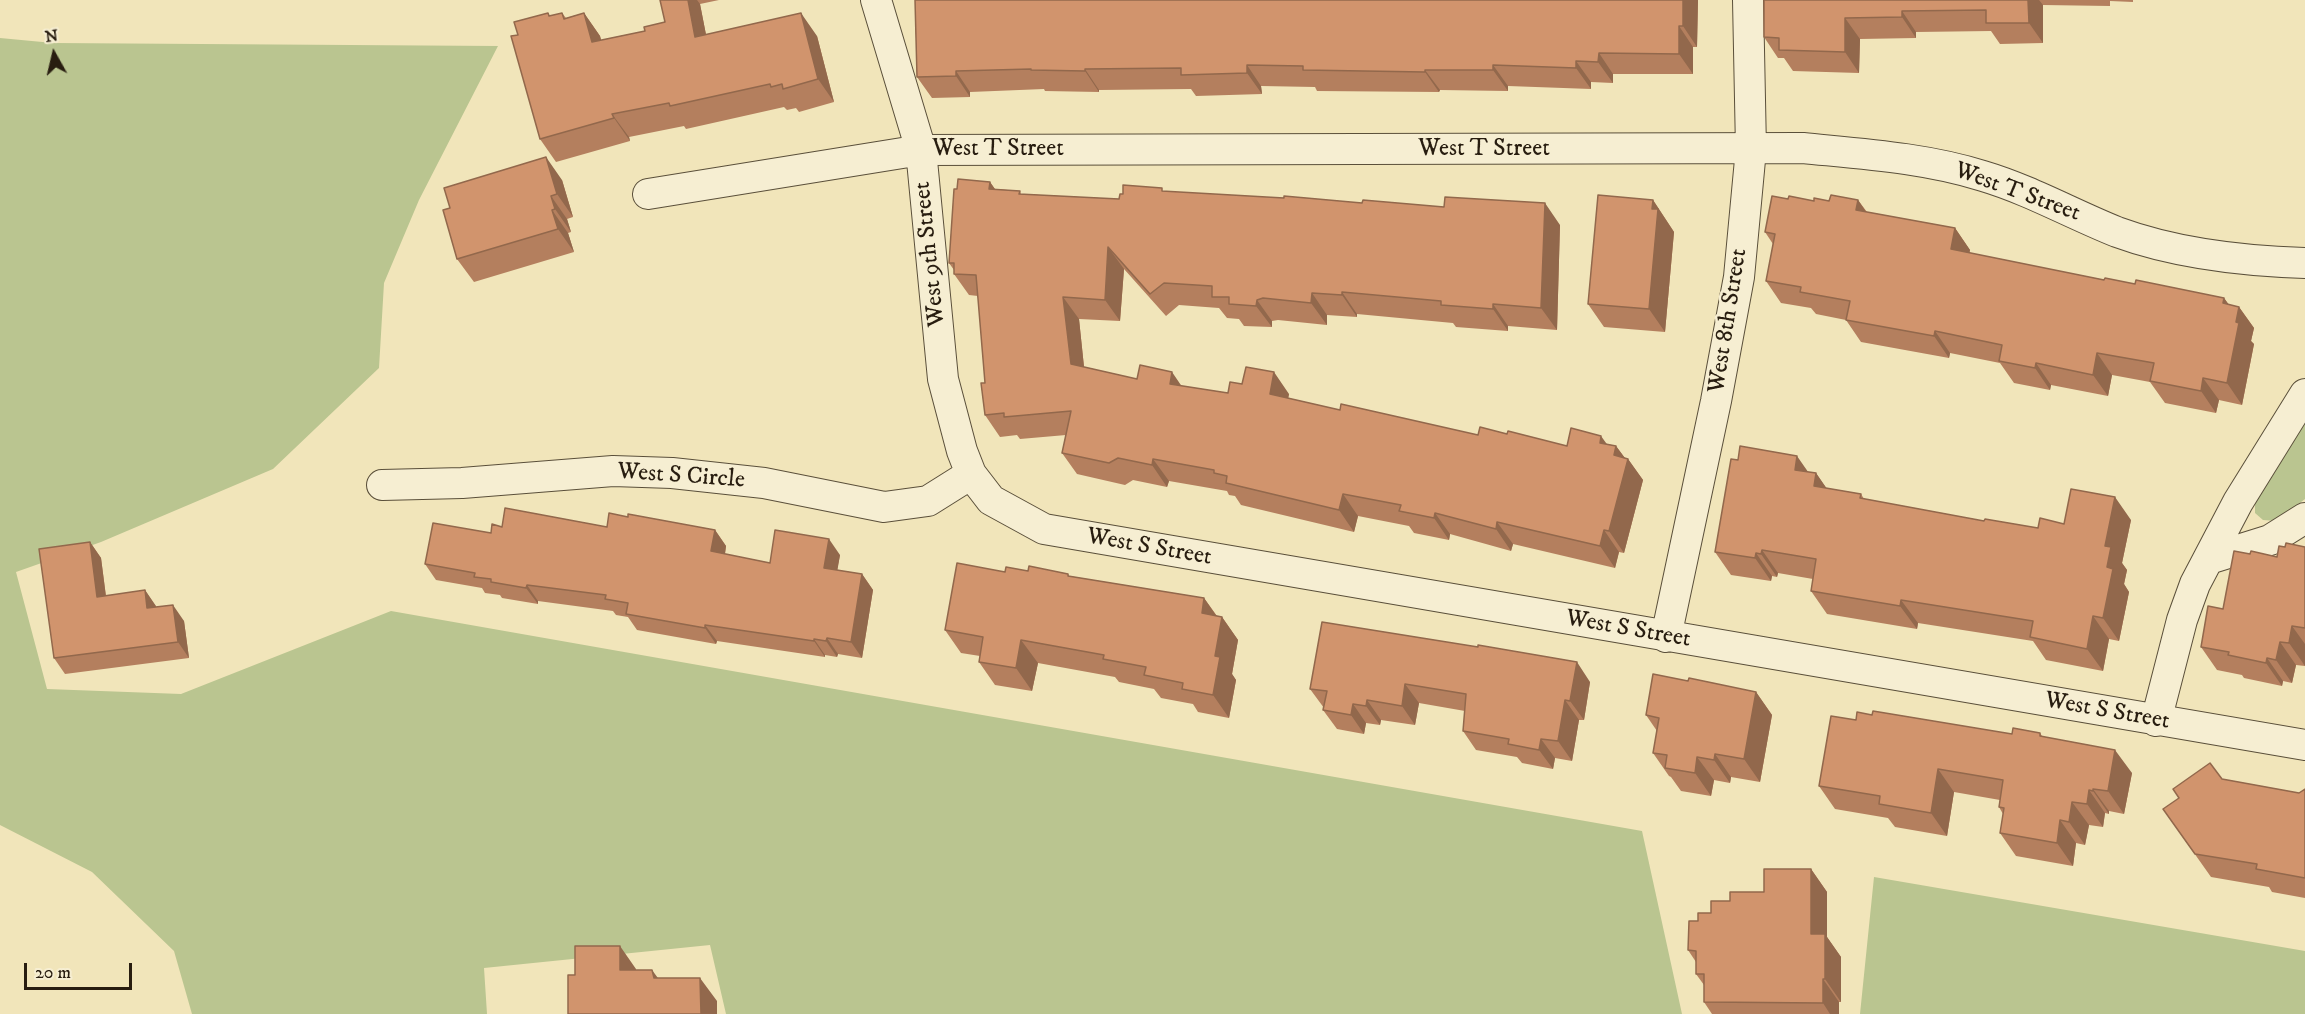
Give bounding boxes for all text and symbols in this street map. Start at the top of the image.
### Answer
north arrow [24,24,84,84]
text: N [44,25,59,47]
street label: West T Street [932,136,1064,164]
street label: West T Street [1418,136,1550,164]
street label: West T Street [1950,157,2084,229]
street label: West 9th Street [909,180,953,328]
street label: West 8th Street [1703,247,1755,395]
street label: West S Circle [616,458,746,496]
street label: West S Street [1084,523,1214,573]
street label: West S Street [1563,605,1693,655]
street label: West S Street [2042,687,2172,737]
scale bar [27,951,135,989]
text: 20 m [35,962,71,984]

